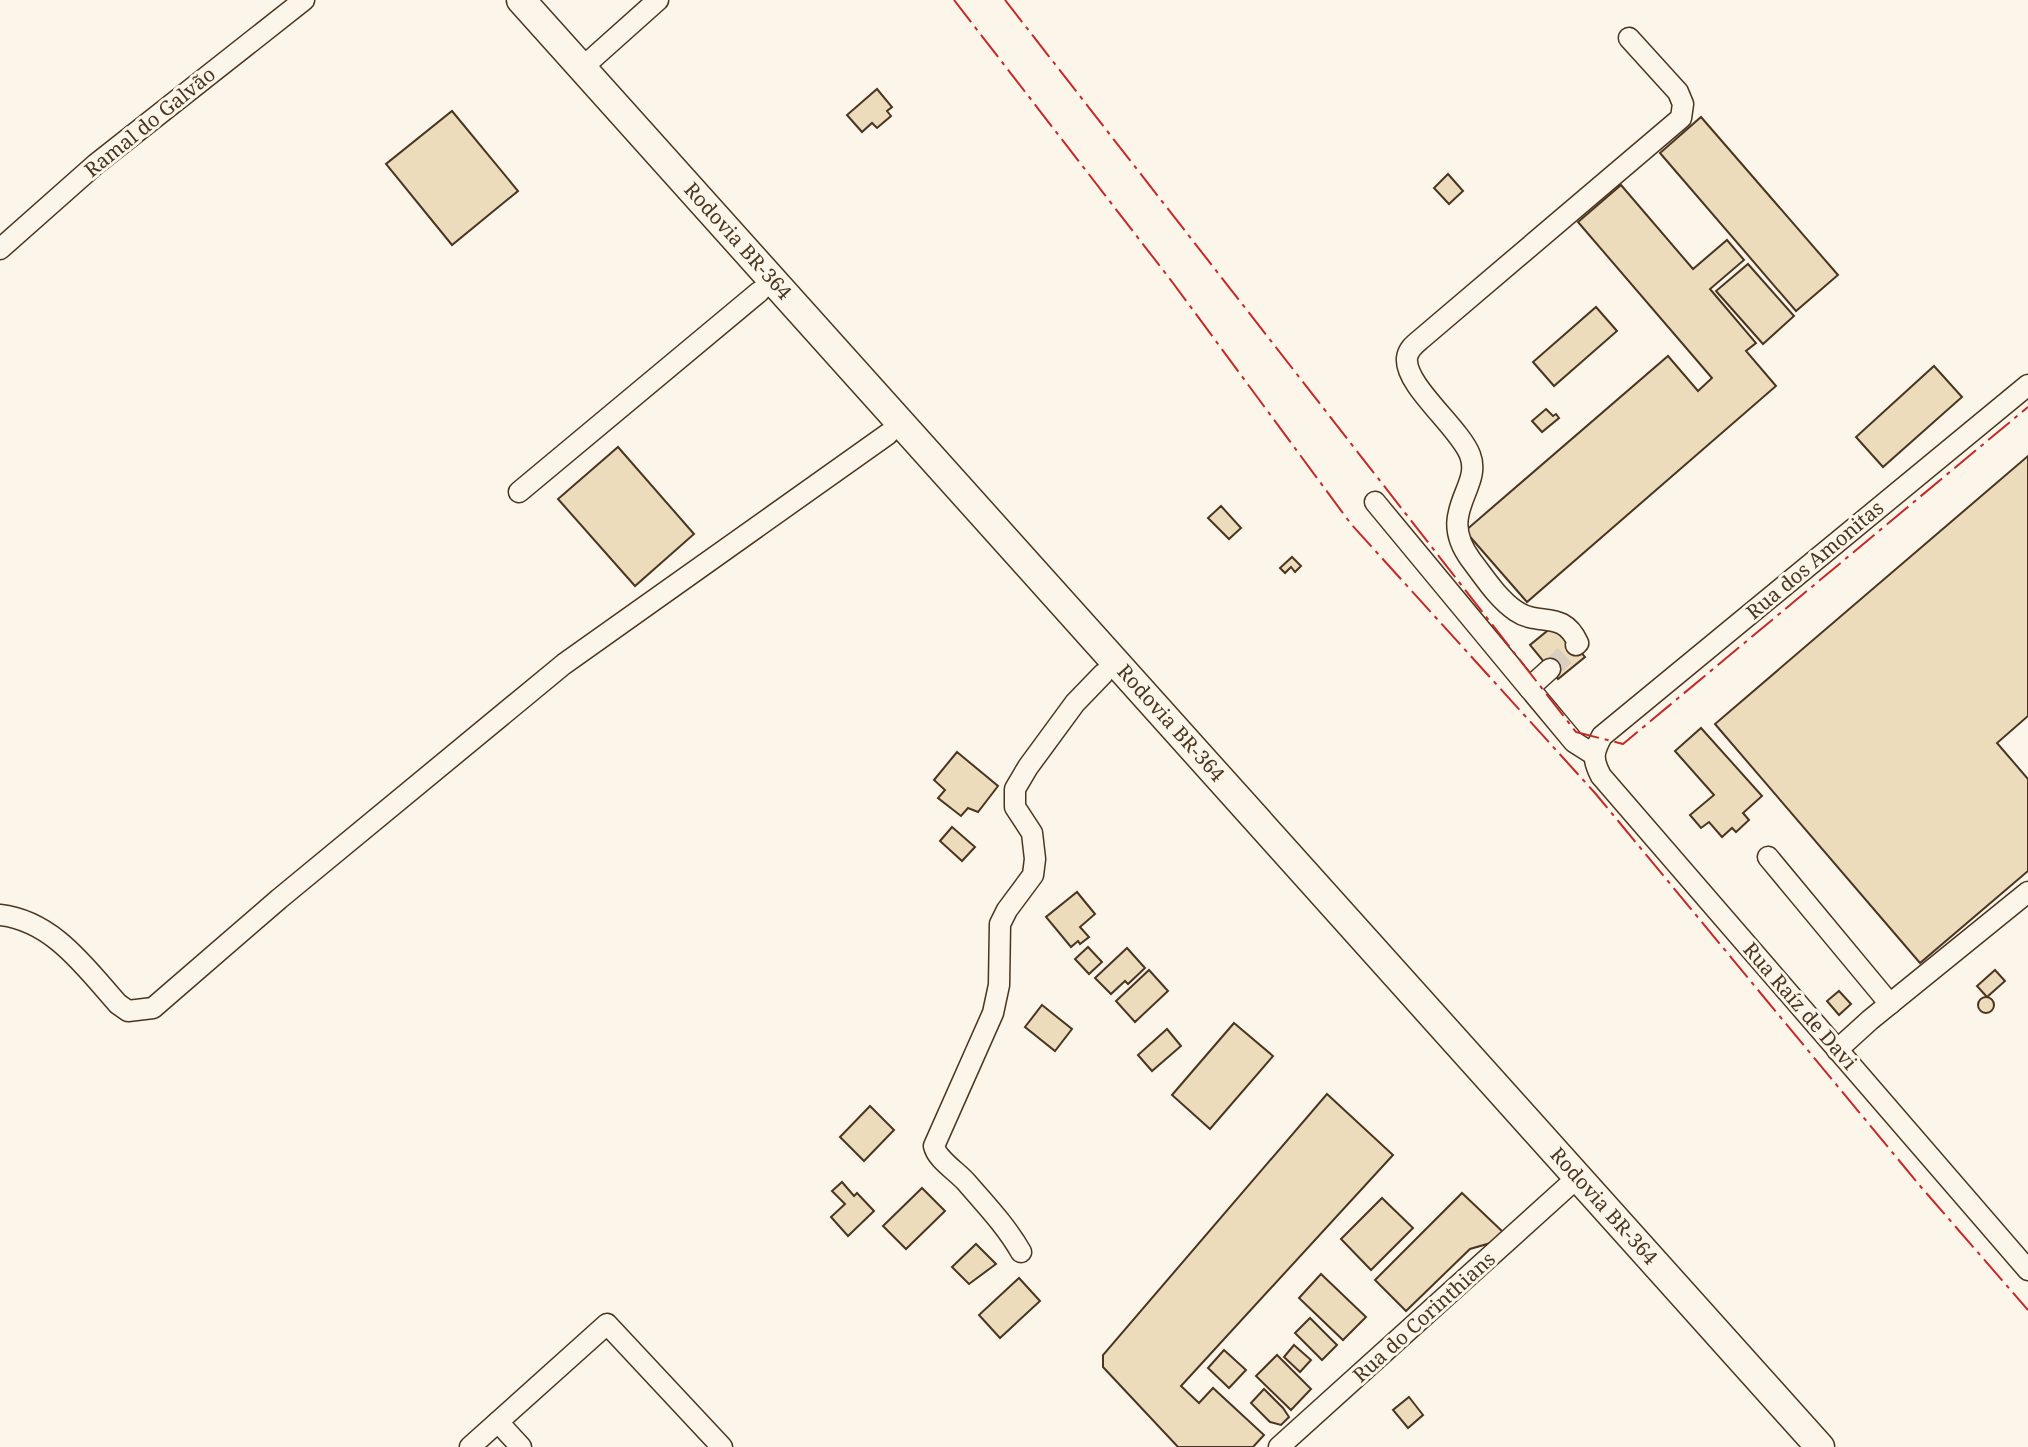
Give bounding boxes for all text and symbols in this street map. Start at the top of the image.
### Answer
street label: Ramal do Galvão [79,60,221,183]
street label: Rodovia BR-364 [679,176,798,305]
street label: Rua dos Amonitas [1740,494,1889,625]
street label: Rodovia BR-364 [1112,658,1231,787]
street label: Rua Raíz de Davi [1738,936,1864,1076]
street label: Rodovia BR-364 [1545,1141,1664,1270]
street label: Rua do Corinthians [1347,1245,1501,1388]

